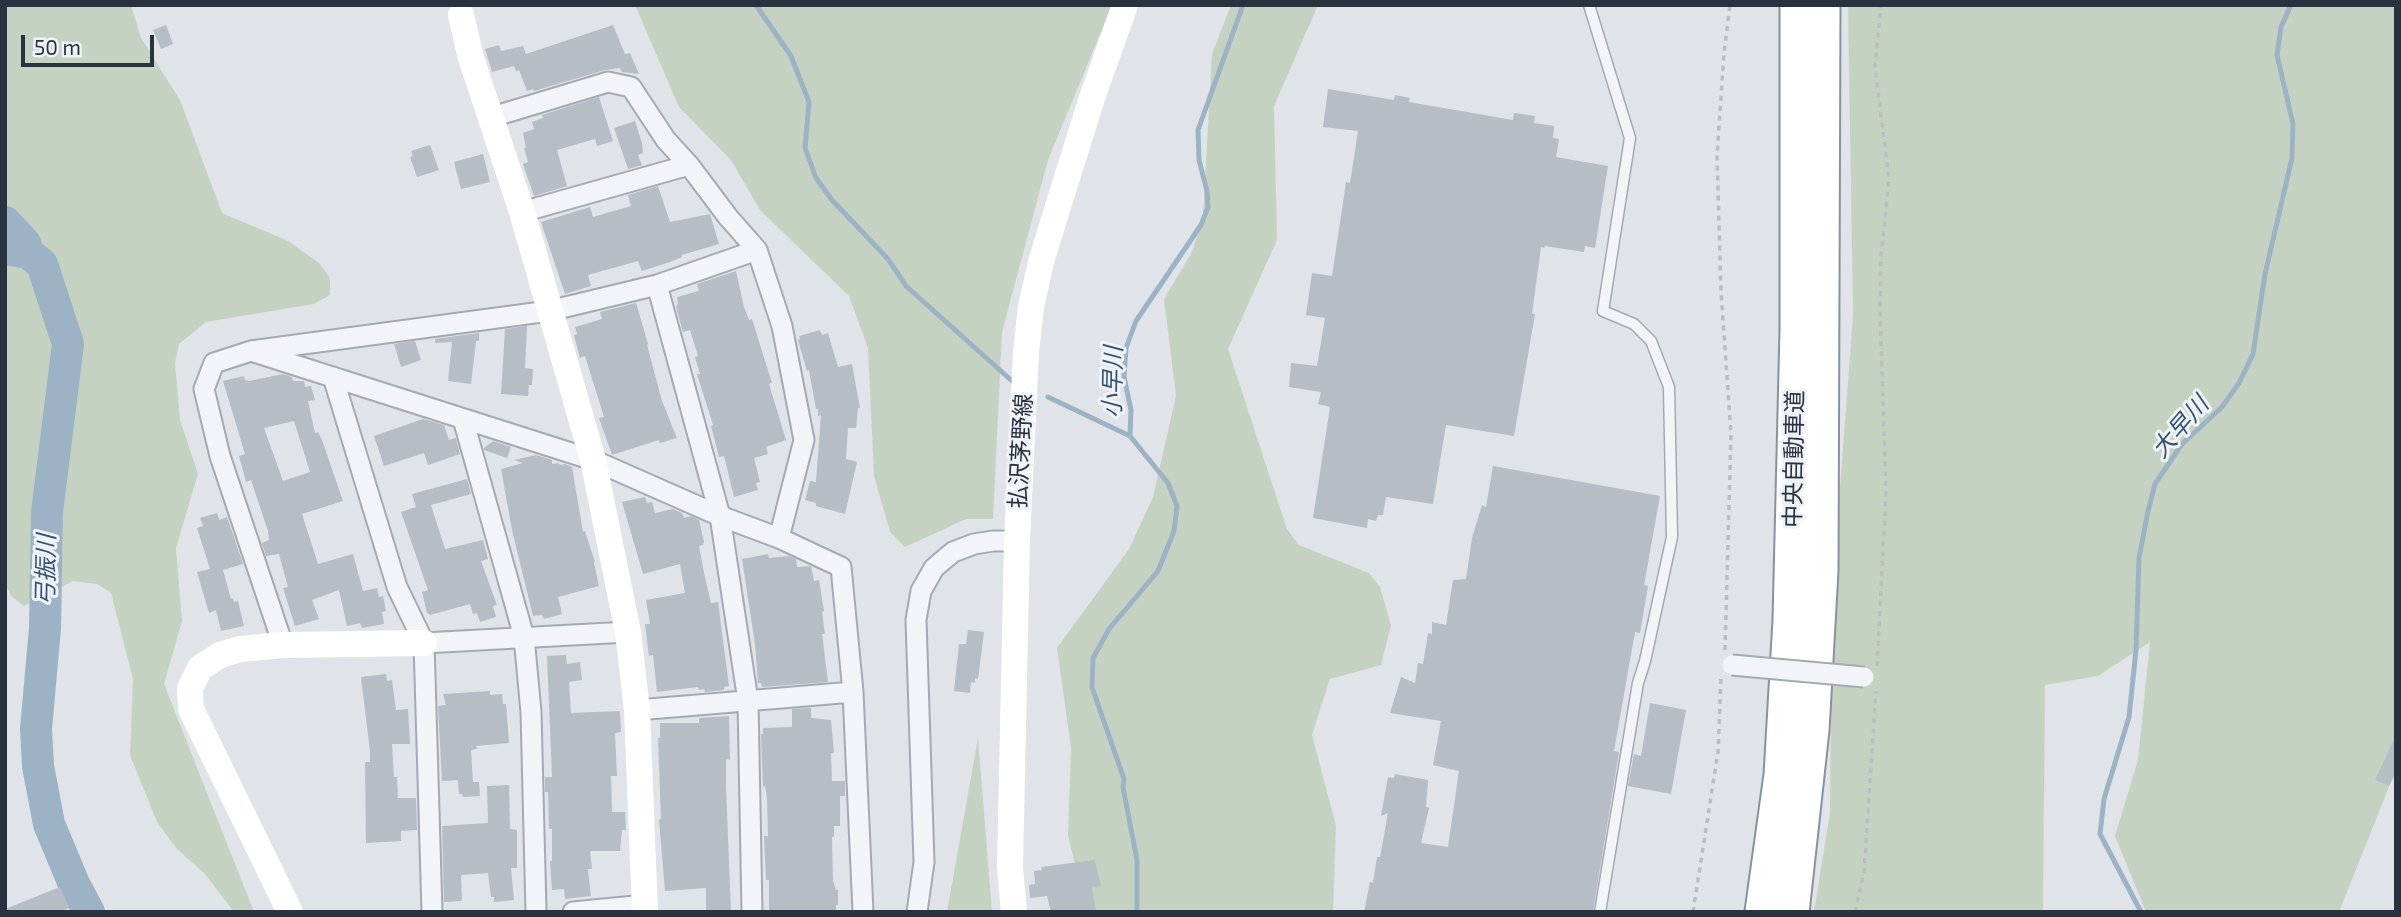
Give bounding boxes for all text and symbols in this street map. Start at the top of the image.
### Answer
scale bar [24,21,158,65]
text: 50 m [34,34,81,59]
water label: 小早川 [1098,346,1128,418]
street label: 中央自動車道 [1779,390,1809,528]
water label: 大早川 [2146,390,2214,464]
street label: 払沢茅野線 [1004,393,1038,509]
water label: 弓振川 [31,534,61,606]

